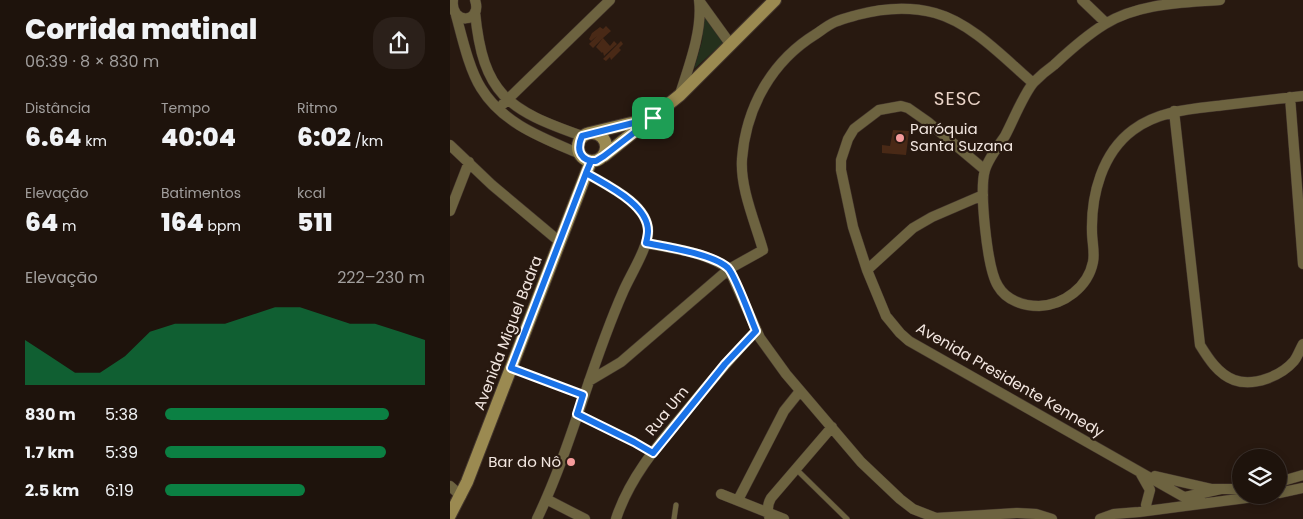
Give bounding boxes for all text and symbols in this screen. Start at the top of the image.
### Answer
text: Corrida matinal [25,10,257,49]
button: share [373,17,425,69]
text: 06:39 · 8 × 830 m [25,50,159,73]
district label: SESC [934,86,982,111]
pin [632,97,674,139]
text: Distância [25,98,91,118]
text: Tempo [161,98,210,118]
text: Ritmo [297,98,337,118]
icon: arrive [639,104,667,132]
place label: Paróquia Santa Suzana [910,118,1013,156]
text: 6.64 [25,120,82,155]
text: 40:04 [161,120,236,155]
text: 6:02 [297,120,351,155]
text: km [82,131,107,151]
text: /km [351,131,383,151]
marker: Paróquia Santa Suzana [894,132,906,144]
text: Elevação [25,183,89,203]
text: Batimentos [161,183,241,203]
text: kcal [297,183,326,203]
text: 64 [25,205,58,240]
text: 164 [161,205,204,240]
text: 511 [297,205,333,240]
text: m [58,216,76,236]
text: bpm [204,216,241,236]
street label: Avenida Miguel Badra [468,253,547,413]
text: Elevação [25,266,98,289]
text: 222–230 m [337,266,425,289]
street label: Avenida Presidente Kennedy [912,317,1109,442]
street label: Rua Um [640,381,693,440]
text: 830 m [25,403,76,426]
text: 5:38 [105,403,138,426]
text: 1.7 km [25,441,74,464]
text: 5:39 [105,441,138,464]
map controls [1232,449,1287,504]
button: layers [1232,449,1287,504]
place label: Bar do Nô [488,451,561,472]
marker: Bar do Nô [565,456,577,468]
text: 2.5 km [25,479,79,502]
text: 6:19 [105,479,134,502]

